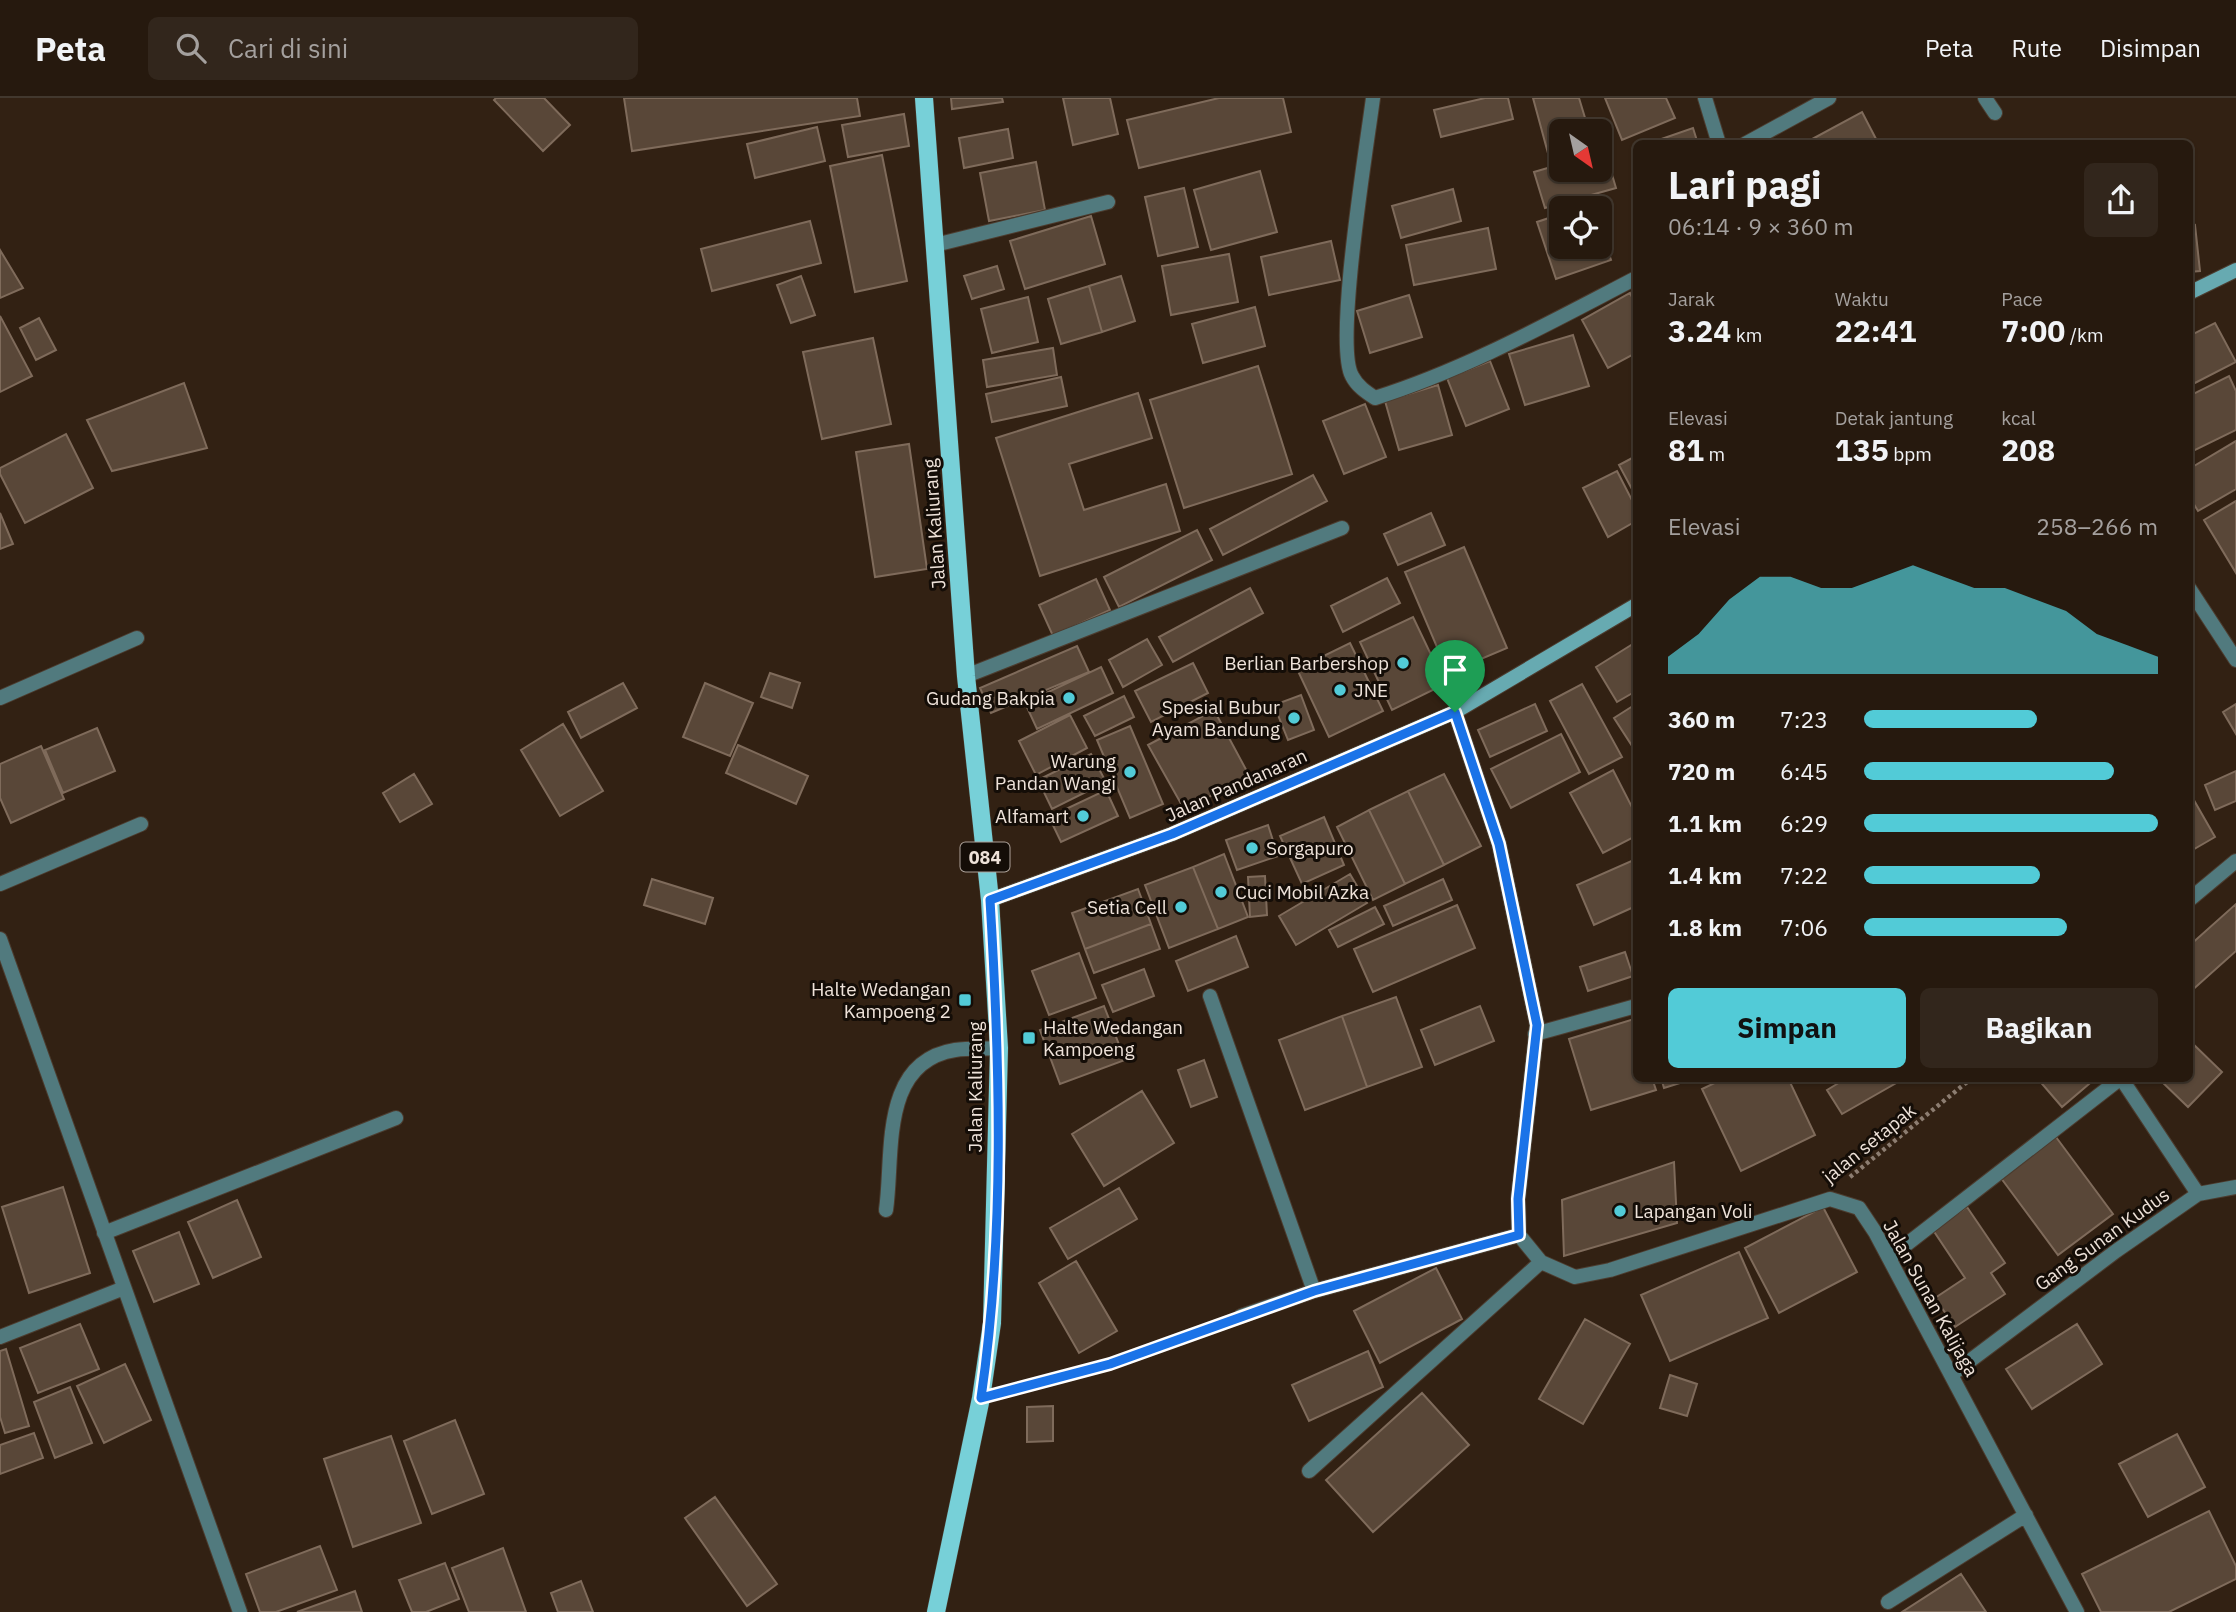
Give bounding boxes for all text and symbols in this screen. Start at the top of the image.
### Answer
search box [148,17,638,80]
text: Peta [35,27,106,70]
icon: search [172,29,210,67]
text: Cari di sini [228,31,348,65]
text: Peta [1925,32,1973,64]
text: Rute [2011,32,2062,64]
text: Disimpan [2100,32,2201,64]
north arrow [1549,119,1612,182]
map controls [1549,119,1612,259]
text: Lari pagi [1668,160,1822,209]
button: share [2084,163,2158,237]
button: locate [1549,196,1612,259]
text: 06:14 · 9 × 360 m [1668,211,1854,241]
text: Jarak [1668,287,1715,311]
text: Waktu [1835,287,1889,311]
text: Pace [2001,287,2043,311]
text: 3.24 [1668,311,1731,350]
text: 22:41 [1835,311,1917,350]
text: 7:00 [2001,311,2065,350]
text: km [1731,323,1762,347]
text: /km [2065,323,2104,347]
text: Elevasi [1668,406,1728,430]
text: Detak jantung [1835,406,1953,430]
text: kcal [2001,406,2036,430]
text: 81 [1668,430,1704,469]
text: 135 [1835,430,1889,469]
text: 208 [2001,430,2055,469]
text: m [1704,442,1725,466]
text: bpm [1889,442,1932,466]
street label: Jalan Kaliurang [917,458,951,590]
text: Elevasi [1668,511,1740,541]
text: 258–266 m [2036,511,2158,541]
pin [1425,640,1485,712]
place label: Berlian Barbershop [1224,651,1389,675]
icon: arrive [1436,651,1474,689]
marker: Berlian Barbershop [1395,655,1411,671]
place label: JNE [1354,678,1388,702]
marker: JNE [1332,682,1348,698]
place label: Gudang Bakpia [926,686,1055,710]
marker: Gudang Bakpia [1061,690,1077,706]
place label: Spesial Bubur Ayam Bandung [1152,695,1280,741]
text: 360 m [1668,704,1735,734]
text: 7:23 [1780,704,1828,734]
marker: Spesial Bubur Ayam Bandung [1286,710,1302,726]
street label: Jalan Pandanaran [1161,743,1311,827]
place label: Warung Pandan Wangi [995,749,1116,795]
text: 720 m [1668,756,1735,786]
text: 6:45 [1780,756,1828,786]
marker: Warung Pandan Wangi [1122,764,1138,780]
place label: Alfamart [995,804,1069,828]
marker: Alfamart [1075,808,1091,824]
text: 1.1 km [1668,808,1742,838]
text: 6:29 [1780,808,1828,838]
place label: Sorgapuro [1266,836,1354,860]
marker: Sorgapuro [1244,840,1260,856]
road number: 084 [960,842,1010,872]
text: 1.4 km [1668,860,1742,890]
text: 7:22 [1780,860,1828,890]
place label: Cuci Mobil Azka [1235,880,1369,904]
marker: Cuci Mobil Azka [1213,884,1229,900]
place label: Setia Cell [1087,895,1167,919]
marker: Setia Cell [1173,899,1189,915]
text: 1.8 km [1668,912,1742,942]
text: 7:06 [1780,912,1828,942]
place label: Halte Wedangan Kampoeng 2 [811,977,951,1023]
button: Simpan [1668,988,1906,1068]
button: Bagikan [1920,988,2158,1068]
marker: Halte Wedangan Kampoeng 2 [957,992,973,1008]
place label: Halte Wedangan Kampoeng [1043,1015,1183,1061]
street label: Jalan Kaliurang [963,1022,987,1152]
marker: Halte Wedangan Kampoeng [1021,1030,1037,1046]
street label: jalan setapak [1817,1098,1921,1188]
street label: Gang Sunan Kudus [2030,1182,2174,1296]
place label: Lapangan Voli [1634,1199,1753,1223]
marker: Lapangan Voli [1612,1203,1628,1219]
street label: Jalan Sunan Kalijaga [1878,1216,1984,1380]

